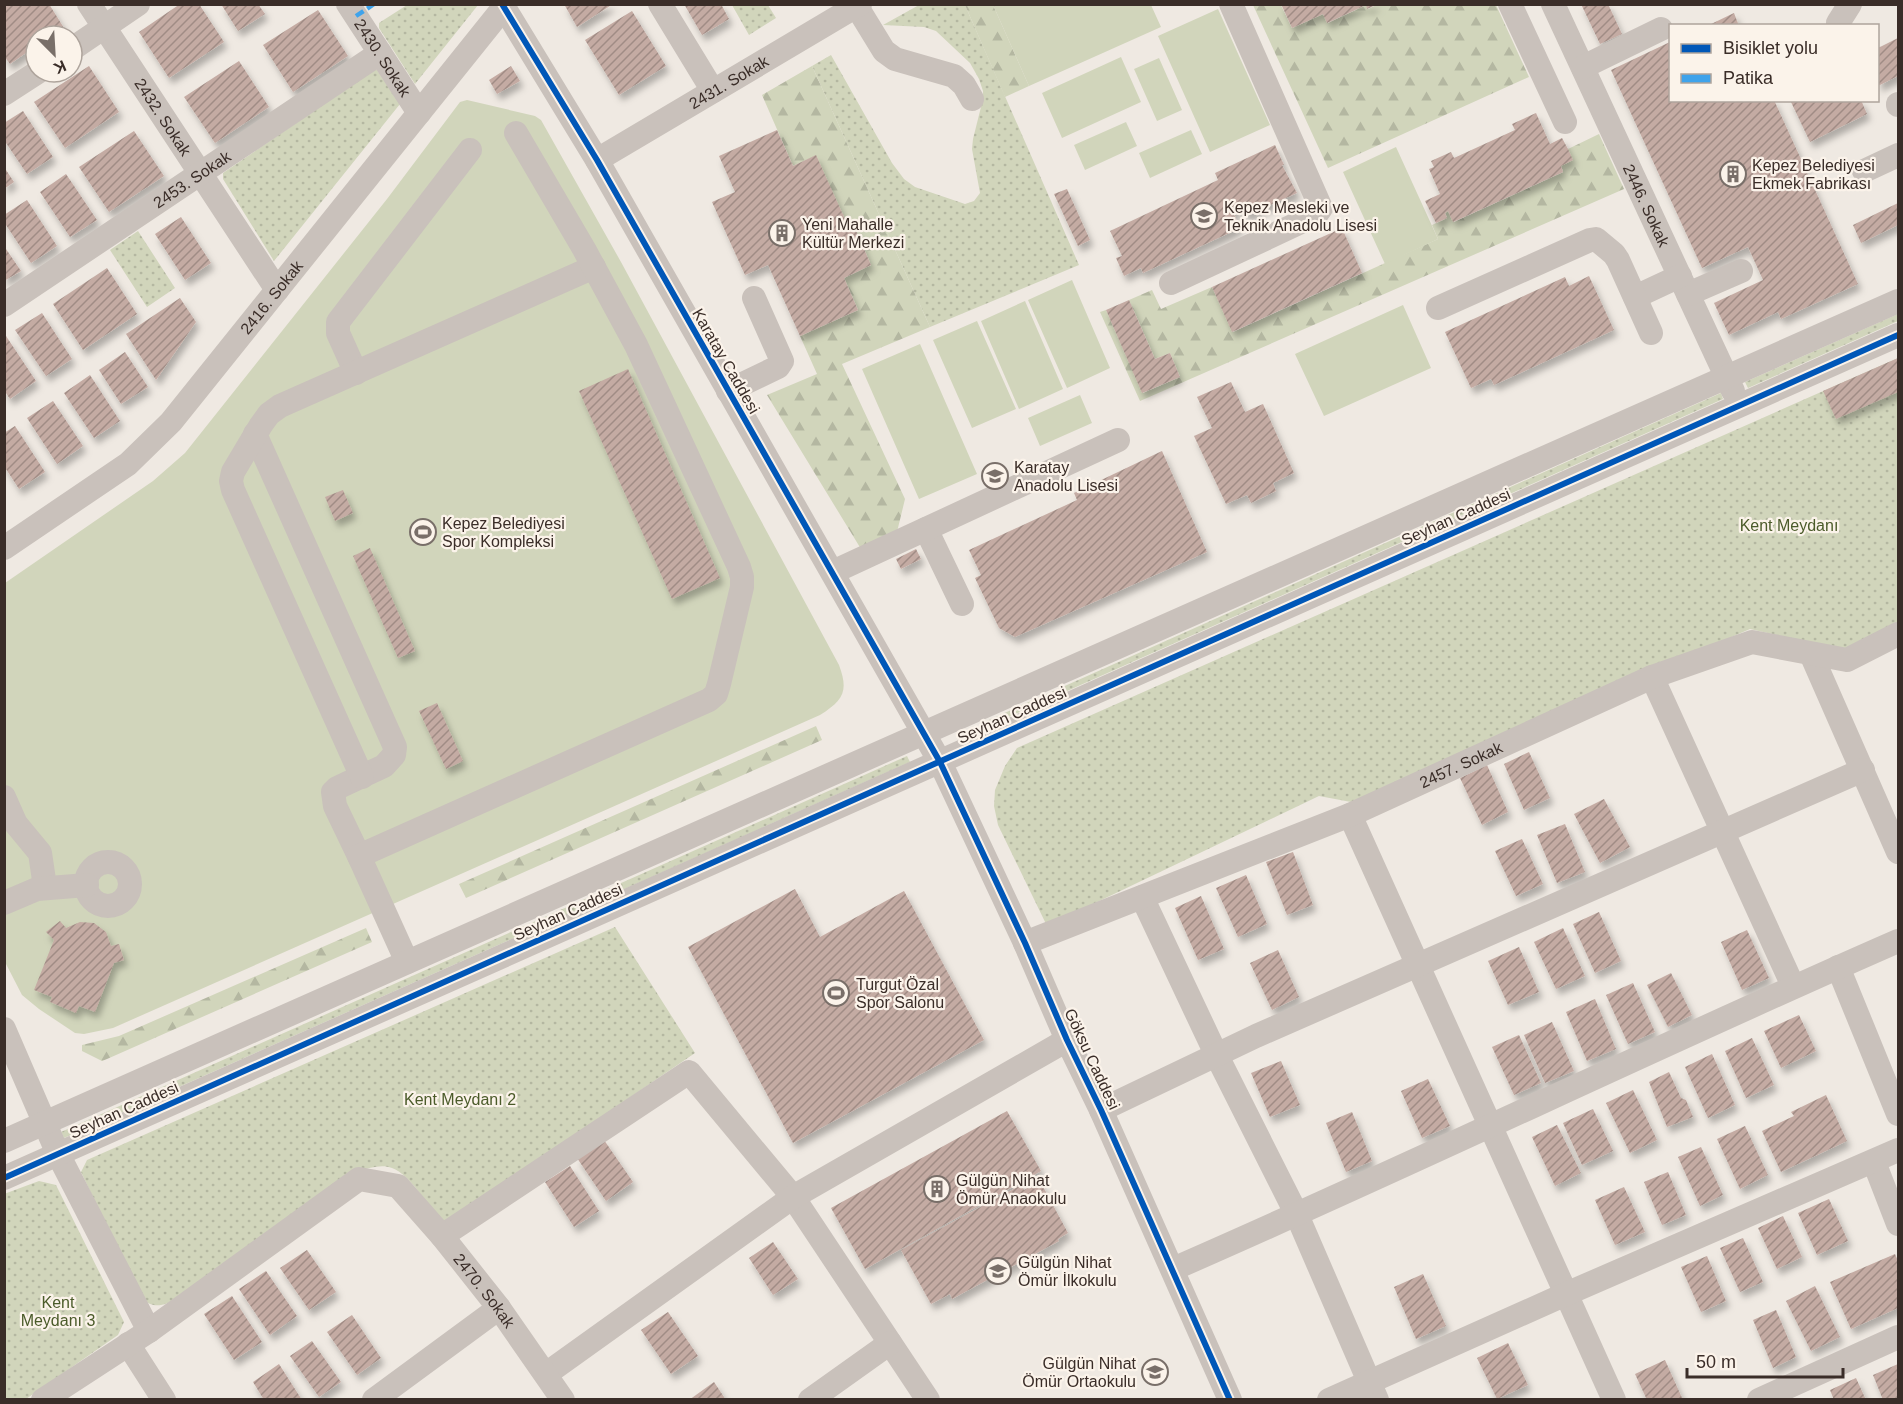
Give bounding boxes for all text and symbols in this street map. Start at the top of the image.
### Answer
street label: 2430. Sokak [352,16,415,100]
north arrow [24,24,84,84]
legend [1669,24,1879,102]
text: Bisiklet yolu [1723,38,1818,58]
street label: 2431. Sokak [686,51,772,112]
text: K [51,57,69,78]
text: Patika [1723,68,1774,88]
street label: 2432. Sokak [132,75,195,160]
street label: 2453. Sokak [150,147,234,211]
place label: Kepez Belediyesi Ekmek Fabrikası [1752,157,1875,192]
building icon: Kepez Belediyesi Ekmek Fabrikası [1718,159,1748,189]
street label: 2446. Sokak [1620,161,1674,250]
place label: Kepez Mesleki ve Teknik Anadolu Lisesi [1224,199,1377,234]
school or university icon: Kepez Mesleki ve Teknik Anadolu Lisesi [1189,201,1219,231]
place label: Yeni Mahalle Kültür Merkezi [802,216,904,251]
building icon: Yeni Mahalle Kültür Merkezi [767,218,797,248]
street label: 2416. Sokak [237,256,306,337]
street label: Karatay Caddesi [689,306,763,416]
place label: Karatay Anadolu Lisesi [1014,459,1118,494]
school or university icon: Karatay Anadolu Lisesi [980,461,1010,491]
street label: Seyhan Caddesi [1399,485,1513,549]
place label: Kepez Belediyesi Spor Kompleksi [442,515,565,550]
sports icon: Kepez Belediyesi Spor Kompleksi [408,517,438,547]
park label: Kent Meydanı [1740,517,1838,534]
street label: Seyhan Caddesi [955,683,1069,747]
street label: 2457. Sokak [1417,738,1506,791]
street label: Seyhan Caddesi [511,880,625,944]
place label: Turgut Özal Spor Salonu [856,976,944,1011]
sports icon: Turgut Özal Spor Salonu [821,978,851,1008]
street label: Göksu Caddesi [1061,1006,1123,1112]
street label: Seyhan Caddesi [67,1078,181,1142]
park label: Kent Meydanı 2 [404,1091,516,1108]
place label: Gülgün Nihat Ömür Anaokulu [956,1172,1066,1207]
building icon: Gülgün Nihat Ömür Anaokulu [922,1174,952,1204]
street label: 2470. Sokak [451,1250,519,1332]
place label: Gülgün Nihat Ömür İlkokulu [1018,1254,1117,1289]
school or university icon: Gülgün Nihat Ömür İlkokulu [983,1256,1013,1286]
park label: Kent Meydanı 3 [21,1294,95,1329]
scale bar [1687,1341,1843,1379]
text: 50 m [1696,1352,1736,1372]
place label: Gülgün Nihat Ömür Ortaokulu [1022,1355,1137,1390]
school or university icon: Gülgün Nihat Ömür Ortaokulu [1140,1357,1170,1387]

